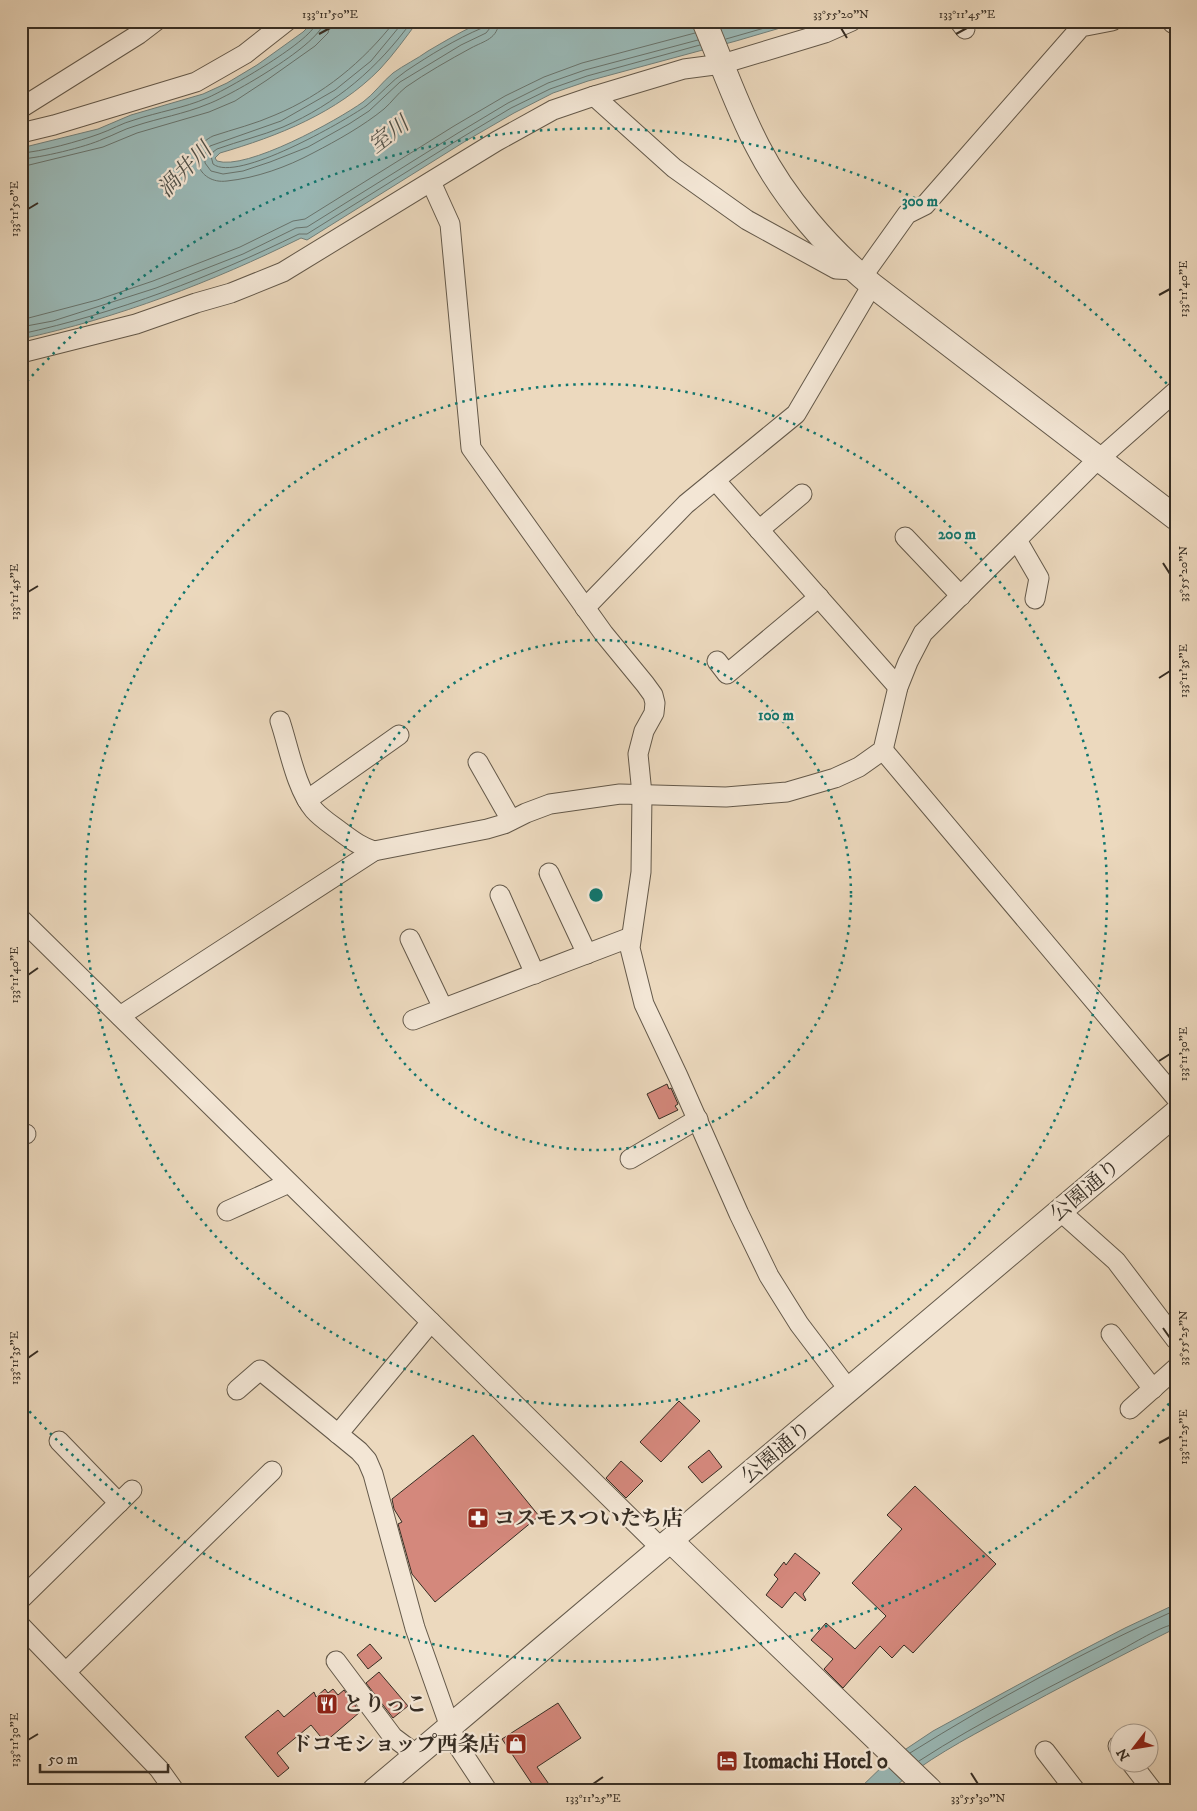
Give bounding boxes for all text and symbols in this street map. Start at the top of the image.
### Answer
text: 133°11'50"E [302,7,358,22]
text: 33°55'20"N [813,7,869,22]
text: 133°11'45"E [939,7,996,22]
water label: 室川 [363,110,416,159]
water label: 渦井川 [152,135,219,203]
text: 133°11'50"E [7,181,22,237]
text: 300 m [902,192,939,211]
text: 133°11'40"E [1176,260,1191,317]
text: 200 m [938,525,977,544]
text: 33°55'20"N [1176,546,1191,602]
text: 133°11'45"E [7,563,22,620]
text: 133°11'35"E [1176,644,1191,698]
text: 100 m [758,706,795,725]
centre of rings [587,886,605,904]
text: 133°11'40"E [7,946,22,1003]
text: 133°11'30"E [1176,1026,1191,1081]
street label: 公園通り [1045,1154,1126,1228]
text: 33°55'25"N [1176,1310,1191,1366]
text: 133°11'35"E [7,1331,22,1385]
text: 133°11'25"E [1176,1409,1191,1465]
street label: 公園通り [736,1416,817,1490]
pharmacy icon: コスモスついたち店 [466,1506,490,1530]
place label: コスモスついたち店 [494,1506,683,1532]
restaurant icon: とりっこ [315,1692,339,1716]
place label: とりっこ [343,1692,427,1718]
text: 133°11'30"E [7,1712,22,1767]
north arrow [1110,1724,1160,1774]
place label: ドコモショップ西条店 [291,1732,500,1758]
shop icon: ドコモショップ西条店 [504,1732,528,1756]
scale bar [40,1741,168,1773]
text: N [1113,1744,1134,1764]
hotel icon: Itomachi Hotel 0 [715,1749,739,1773]
place label: Itomachi Hotel 0 [743,1749,888,1775]
text: 50 m [48,1750,78,1769]
text: 133°11'25"E [565,1791,621,1806]
text: 33°55'30"N [951,1791,1005,1806]

